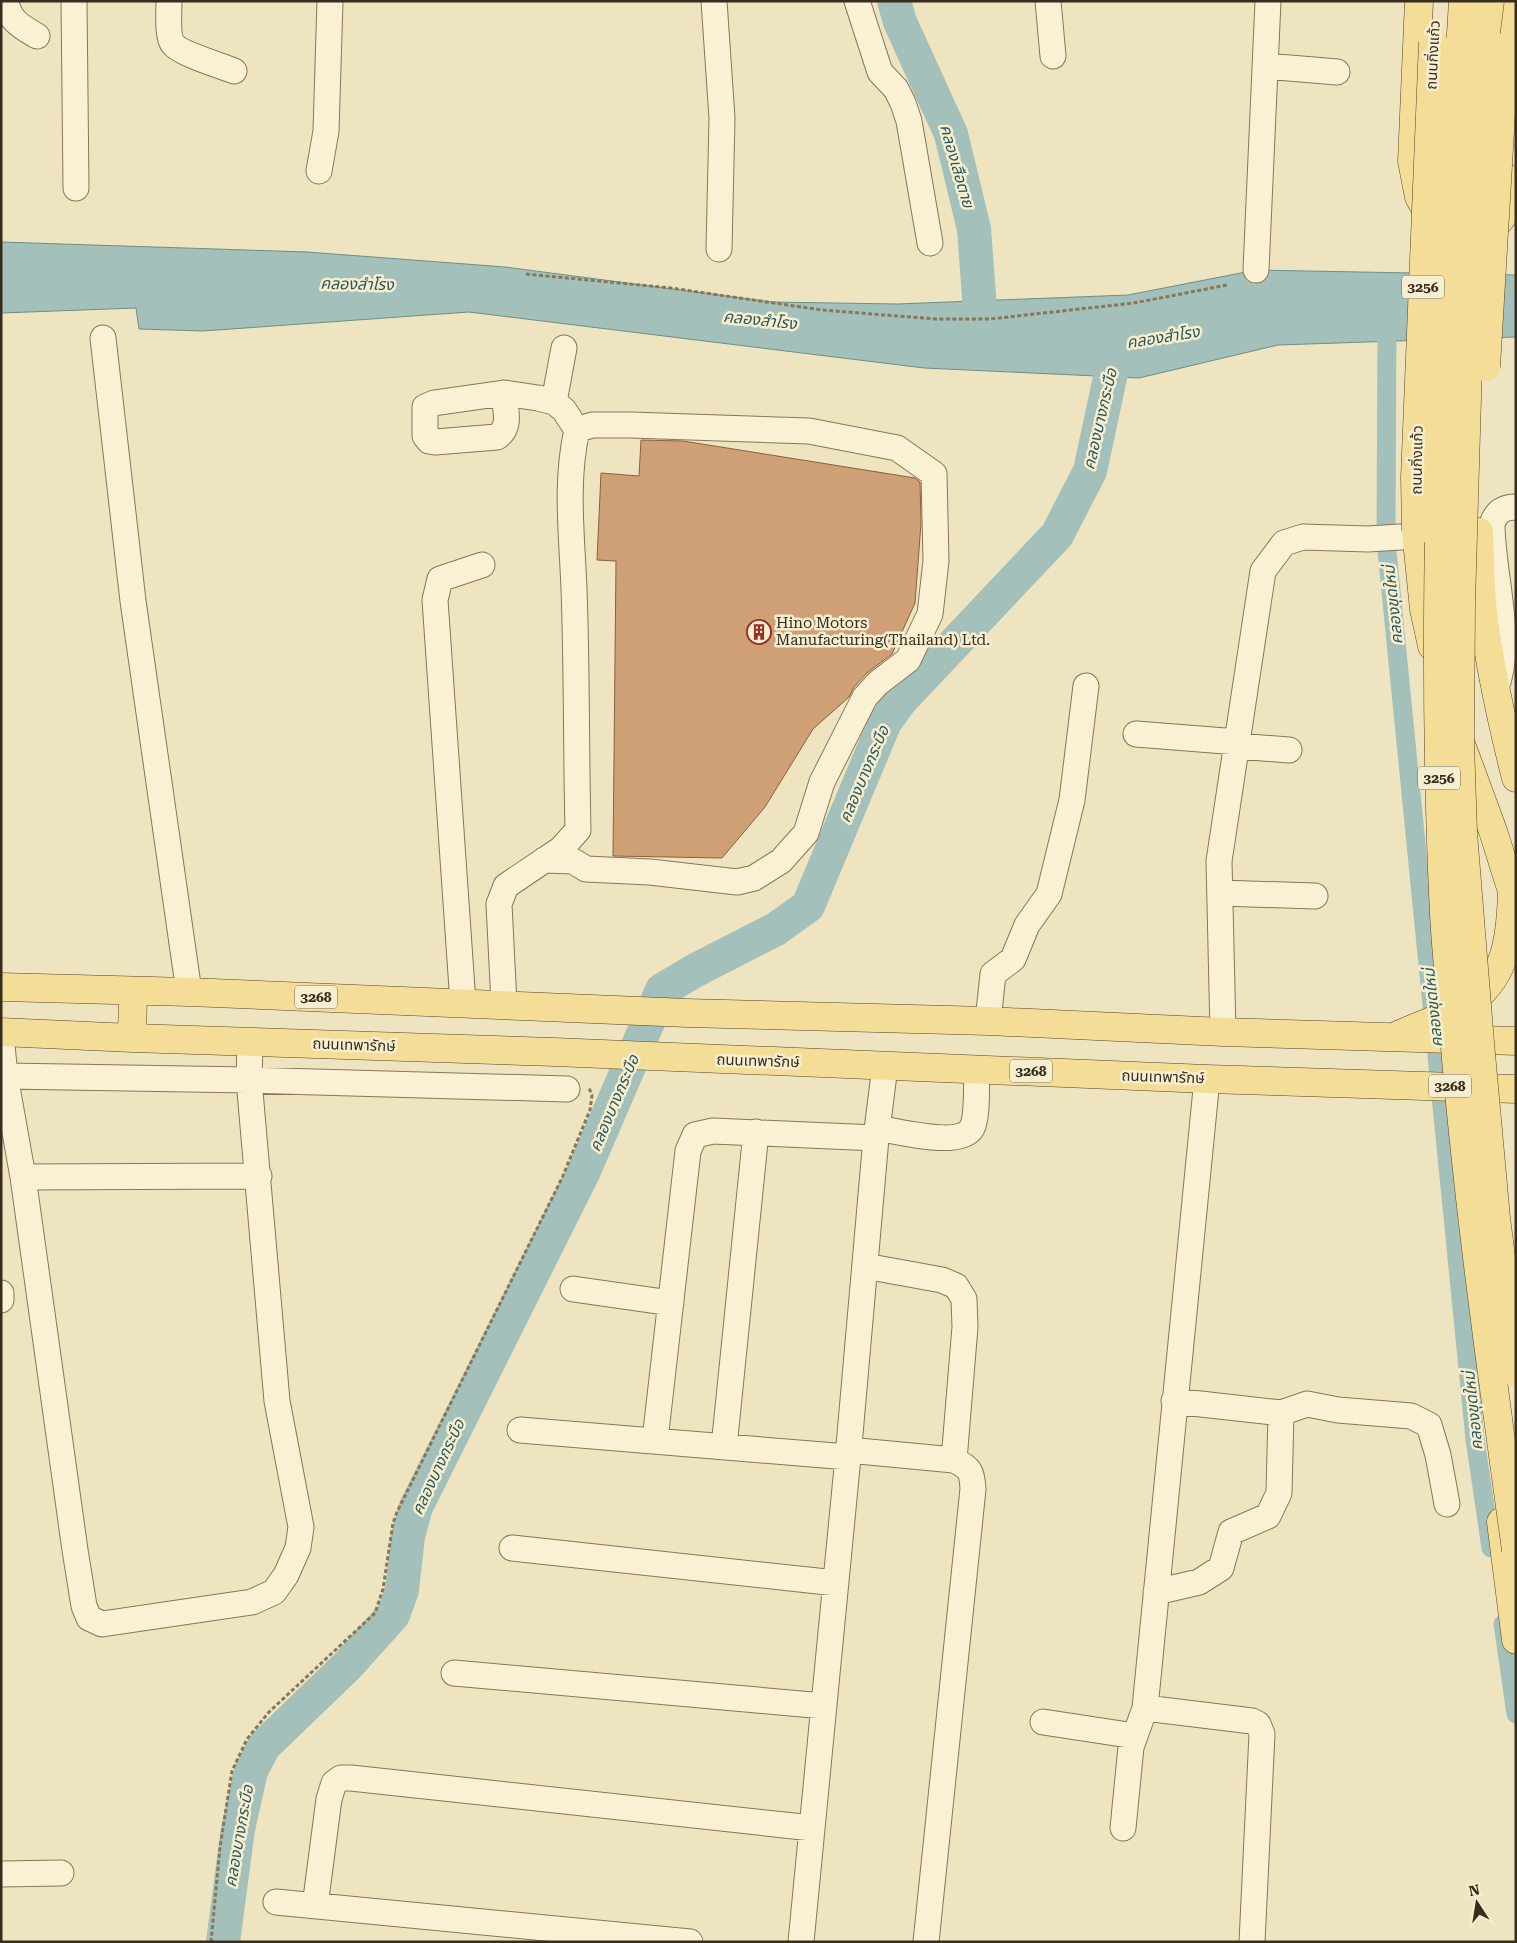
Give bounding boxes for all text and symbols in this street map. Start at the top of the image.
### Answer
street label: ถนนกิ่งแก้ว [1421,20,1444,90]
water label: คลองเสือตาย [936,122,978,211]
water label: คลองสำโรง [320,274,395,294]
road number: 3256 [1402,276,1444,298]
water label: คลองสำโรง [722,307,799,333]
water label: คลองสำโรง [1125,322,1202,352]
water label: คลองบางกระบือ [1079,366,1121,471]
street label: ถนนกิ่งแก้ว [1406,425,1427,495]
water label: คลองขุดใหม่ [1379,562,1408,645]
place label: Hino Motors Manufacturing(Thailand) Ltd. [776,614,990,649]
building icon: Hino Motors Manufacturing(Thailand) Ltd. [746,619,772,645]
water label: คลองบางกระบือ [835,722,893,825]
road number: 3256 [1418,766,1460,790]
water label: คลองขุดใหม่ [1419,965,1448,1048]
road number: 3268 [295,986,337,1009]
street label: ถนนเทพารักษ์ [312,1035,396,1055]
water label: คลองบางกระบือ [585,1051,643,1154]
street label: ถนนเทพารักษ์ [716,1051,800,1071]
road number: 3268 [1010,1060,1052,1082]
street label: ถนนเทพารักษ์ [1121,1067,1205,1087]
road number: 3268 [1429,1074,1471,1098]
water label: คลองขุดใหม่ [1459,1368,1488,1451]
water label: คลองบางกระบือ [408,1416,469,1518]
water label: คลองบางกระบือ [221,1783,257,1888]
north arrow [1452,1878,1502,1928]
text: N [1467,1881,1481,1899]

